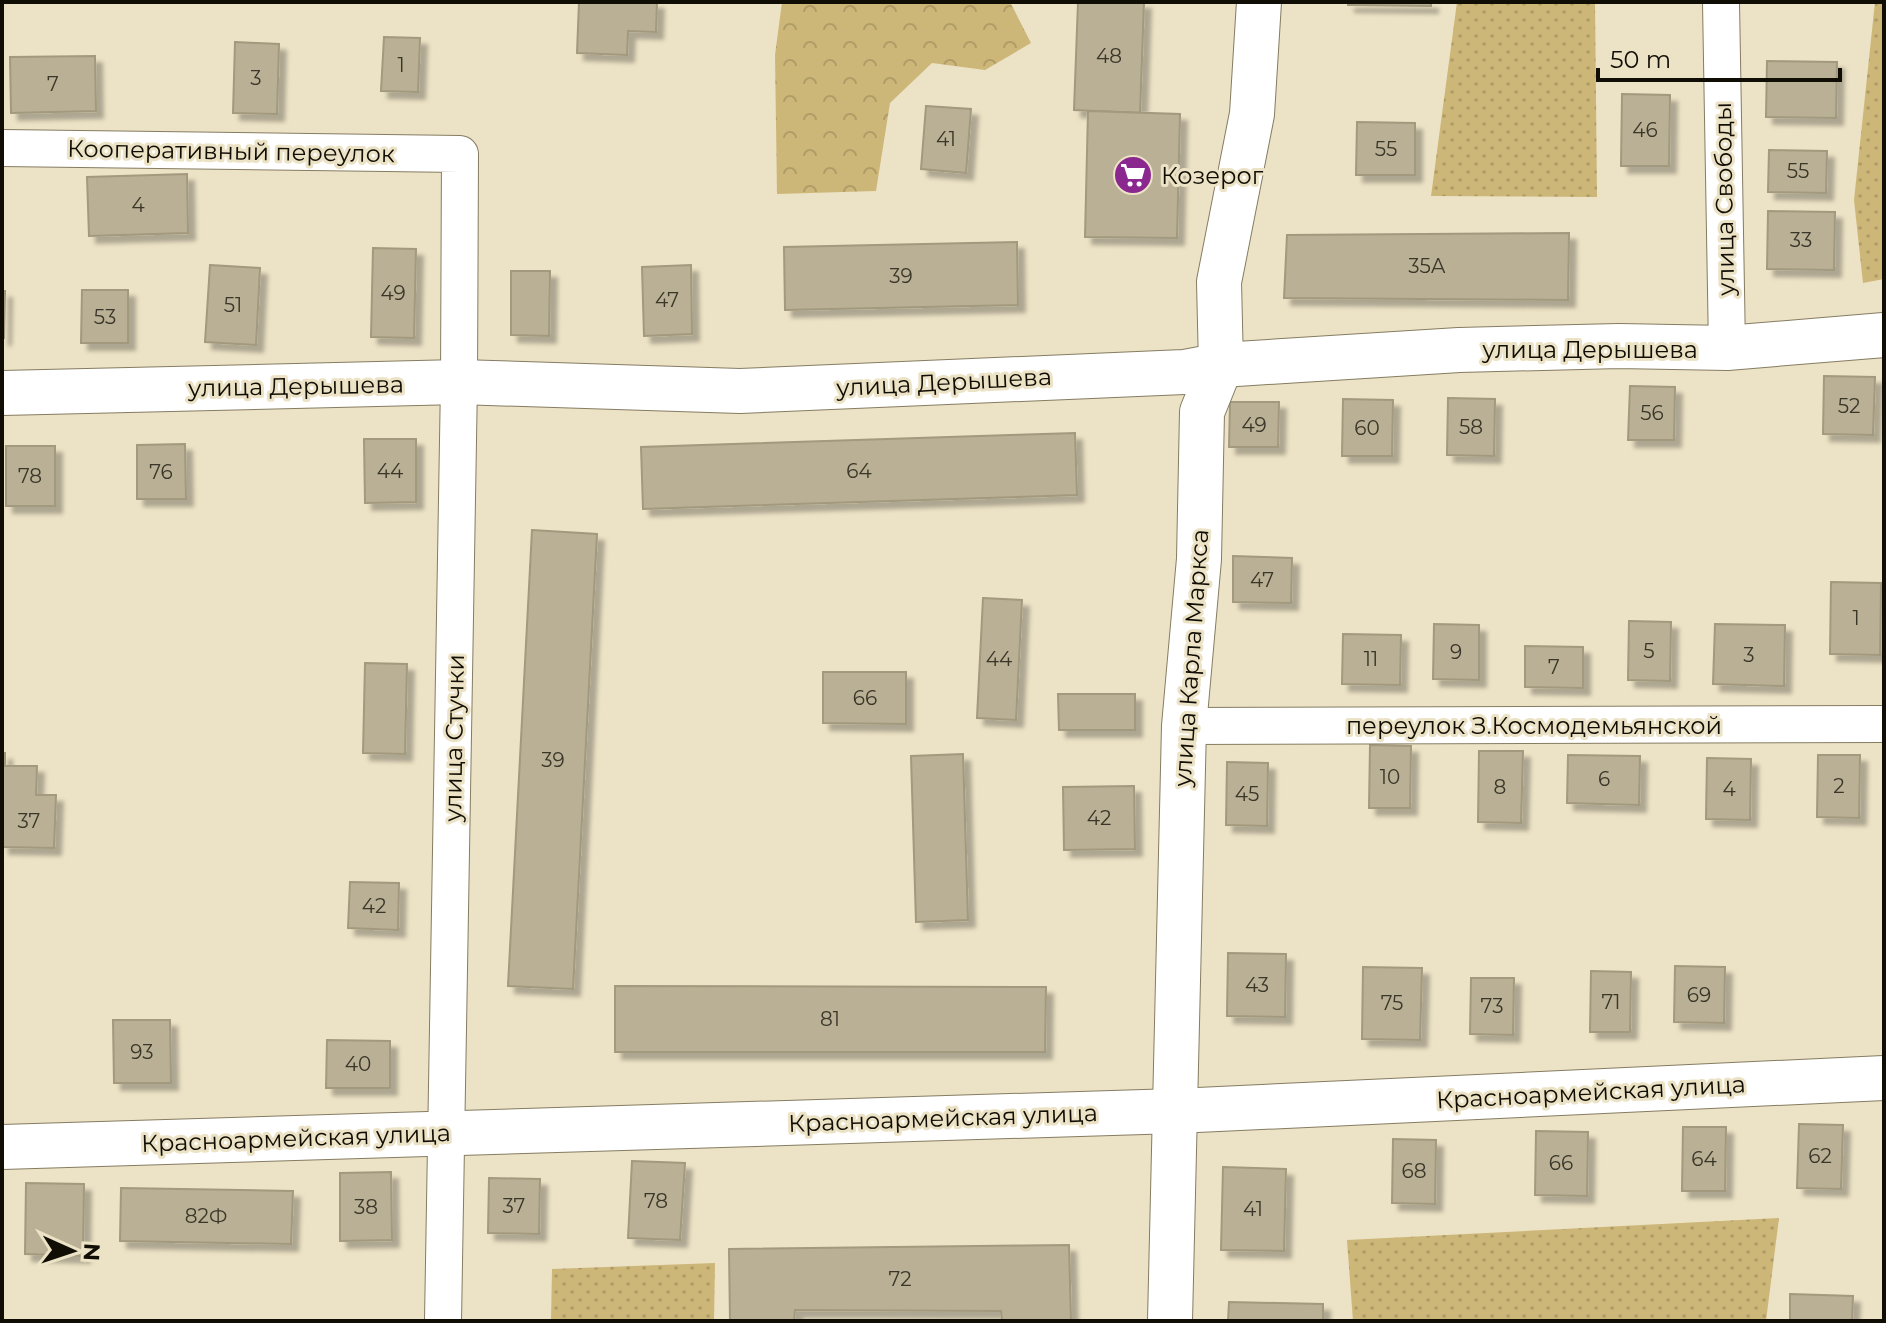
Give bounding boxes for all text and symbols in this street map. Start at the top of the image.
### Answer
scale bar [1598,32,1840,82]
house number: 48 [1096,44,1122,68]
text: 50 m [1610,45,1671,74]
house number: 1 [397,53,405,77]
house number: 3 [250,66,262,90]
house number: 7 [47,72,59,96]
street label: улица Свободы [1708,102,1740,297]
house number: 46 [1632,118,1658,142]
house number: 41 [936,127,956,151]
street label: Кооперативный переулок [67,134,395,168]
house number: 55 [1375,137,1397,161]
supermarket icon: Козерог [1112,154,1154,196]
house number: 55 [1787,159,1809,183]
place label: Козерог [1161,161,1264,190]
house number: 4 [131,193,145,217]
house number: 33 [1790,228,1812,252]
house number: 35А [1408,254,1446,278]
house number: 39 [889,264,913,288]
house number: 49 [380,281,406,305]
house number: 47 [655,288,679,312]
house number: 51 [224,293,242,317]
house number: 53 [94,305,116,329]
street label: улица Дерышева [1481,335,1698,364]
street label: улица Дерышева [835,362,1052,402]
street label: улица Дерышева [187,370,404,402]
house number: 52 [1838,394,1860,418]
house number: 56 [1640,401,1664,425]
house number: 49 [1241,413,1267,437]
house number: 58 [1459,415,1483,439]
house number: 60 [1354,416,1380,440]
house number: 44 [377,459,403,483]
house number: 64 [846,459,872,483]
house number: 76 [149,460,173,484]
house number: 78 [18,464,42,488]
street label: улица Карла Маркса [1167,528,1214,789]
house number: 47 [1250,568,1274,592]
house number: 1 [1852,606,1860,630]
house number: 5 [1643,639,1655,663]
house number: 9 [1450,640,1462,664]
house number: 3 [1743,643,1755,667]
house number: 44 [986,647,1012,671]
house number: 11 [1364,647,1378,671]
street label: улица Стучки [438,654,470,823]
house number: 7 [1548,655,1560,679]
house number: 66 [853,686,877,710]
street label: переулок З.Космодемьянской [1346,711,1722,740]
house number: 39 [541,748,565,772]
house number: 10 [1380,765,1400,789]
house number: 6 [1598,767,1610,791]
house number: 2 [1833,774,1845,798]
house number: 8 [1494,775,1506,799]
house number: 4 [1722,777,1736,801]
house number: 45 [1235,782,1259,806]
house number: 42 [1087,806,1111,830]
house number: 37 [18,809,40,833]
house number: 42 [362,894,386,918]
house number: 43 [1245,973,1269,997]
house number: 69 [1687,983,1711,1007]
house number: 71 [1601,990,1621,1014]
house number: 75 [1381,991,1403,1015]
house number: 73 [1481,994,1503,1018]
house number: 81 [820,1007,840,1031]
house number: 93 [130,1040,154,1064]
house number: 40 [345,1052,371,1076]
street label: Красноармейская улица [1436,1069,1746,1115]
street label: Красноармейская улица [788,1098,1098,1138]
street label: Красноармейская улица [141,1118,451,1158]
house number: 62 [1808,1144,1832,1168]
house number: 64 [1691,1147,1717,1171]
house number: 66 [1549,1151,1573,1175]
house number: 68 [1402,1159,1426,1183]
house number: 78 [644,1189,668,1213]
house number: 37 [503,1194,525,1218]
house number: 38 [354,1195,378,1219]
house number: 41 [1243,1197,1263,1221]
house number: 82Ф [185,1204,227,1228]
north arrow [32,1211,112,1291]
text: N [78,1242,105,1262]
house number: 72 [888,1267,912,1291]

